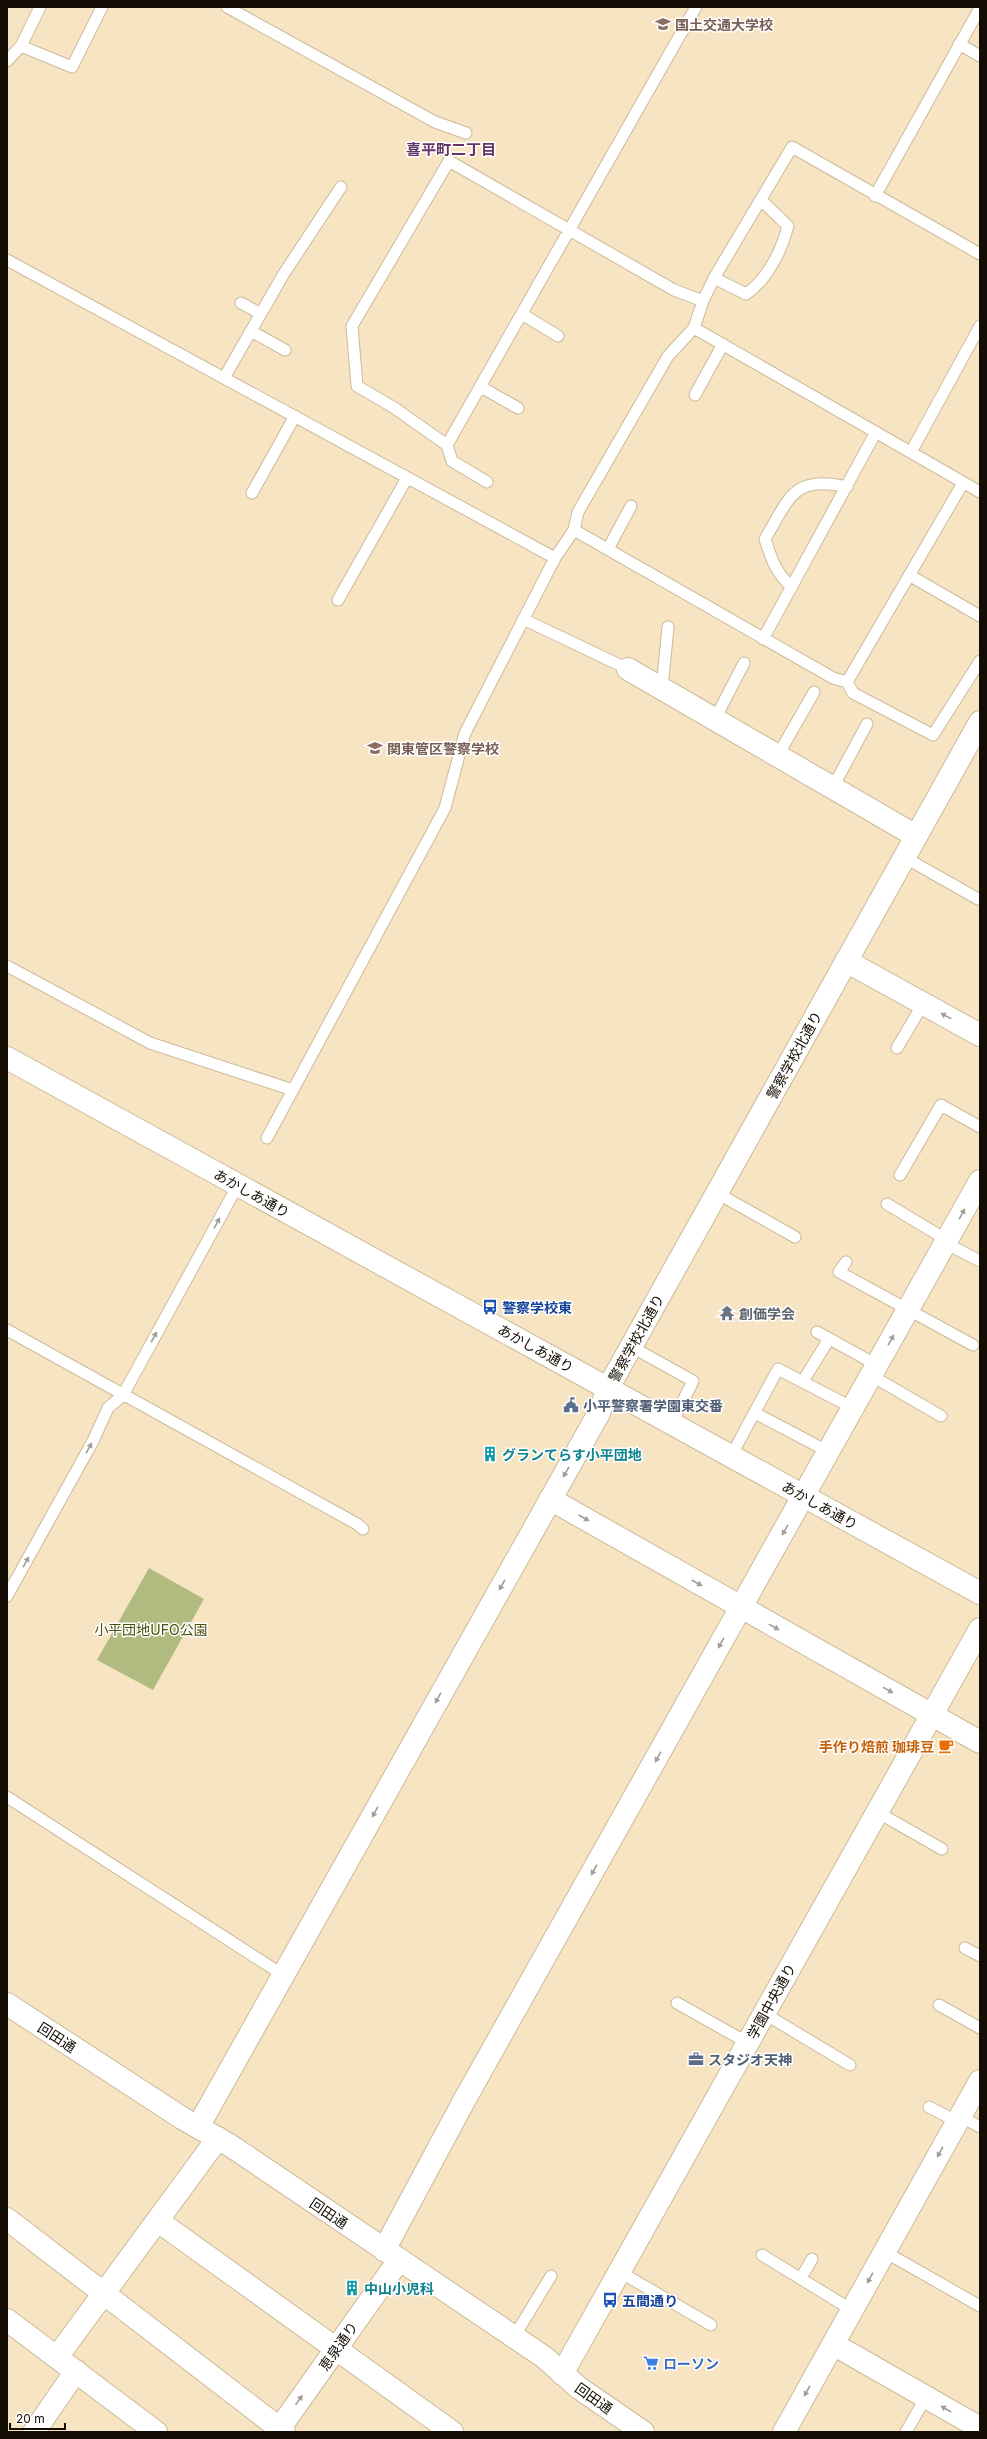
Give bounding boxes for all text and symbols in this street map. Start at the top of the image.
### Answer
school or university icon: 国土交通大学校 [654,15,672,33]
place label: 国土交通大学校 [675,16,773,33]
district label: 喜平町二丁目 [406,140,496,159]
school or university icon: 関東管区警察学校 [366,739,384,757]
place label: 関東管区警察学校 [387,740,499,757]
street label: 警察学校北通り [763,1008,825,1102]
one-way arrow [940,1013,952,1020]
street label: あかしあ通り [211,1165,293,1221]
one-way arrow [958,1208,965,1220]
one-way arrow [213,1218,220,1229]
street label: 警察学校北通り [605,1291,667,1385]
bus stop icon: 警察学校東 [481,1298,499,1316]
place label: 警察学校東 [502,1299,572,1316]
temple icon: 創価学会 [718,1304,736,1322]
place label: 創価学会 [739,1305,795,1322]
street label: あかしあ通り [495,1320,577,1376]
one-way arrow [151,1332,158,1343]
one-way arrow [888,1334,895,1346]
public building icon: 小平警察署学園東交番 [562,1396,580,1414]
place label: 小平警察署学園東交番 [583,1397,723,1414]
one-way arrow [85,1442,92,1454]
building icon: グランてらす小平団地 [481,1445,499,1463]
place label: グランてらす小平団地 [502,1446,642,1463]
one-way arrow [562,1466,569,1477]
street label: あかしあ通り [779,1477,861,1533]
one-way arrow [578,1515,590,1522]
one-way arrow [782,1524,789,1536]
one-way arrow [22,1556,29,1568]
one-way arrow [499,1579,505,1591]
one-way arrow [691,1580,703,1587]
park label: 小平団地UFO公園 [94,1621,208,1638]
one-way arrow [769,1624,780,1631]
one-way arrow [718,1637,724,1649]
one-way arrow [882,1687,894,1693]
one-way arrow [435,1692,442,1704]
cafe icon: 手作り焙煎 珈琲豆 [937,1737,955,1755]
place label: 手作り焙煎 珈琲豆 [819,1738,934,1755]
one-way arrow [654,1751,661,1763]
one-way arrow [371,1806,378,1817]
one-way arrow [590,1864,597,1876]
street label: 学園中央通り [743,1960,799,2042]
street label: 回田通 [35,2018,79,2056]
office icon: スタジオ天神 [687,2050,705,2068]
place label: スタジオ天神 [708,2051,792,2068]
one-way arrow [937,2146,944,2158]
street label: 回田通 [307,2194,351,2232]
one-way arrow [867,2272,873,2284]
building icon: 中山小児科 [343,2279,361,2297]
place label: 中山小児科 [364,2280,434,2297]
bus stop icon: 五間通り [601,2291,619,2309]
place label: 五間通り [622,2292,678,2309]
street label: 恵泉通り [315,2318,361,2374]
supermarket icon: ローソン [642,2354,660,2372]
place label: ローソン [663,2355,719,2372]
street label: 回田通 [572,2379,616,2417]
one-way arrow [803,2385,810,2397]
one-way arrow [295,2395,303,2405]
scale bar [10,2405,65,2431]
one-way arrow [940,2405,952,2412]
text: 20 m [16,2411,45,2426]

